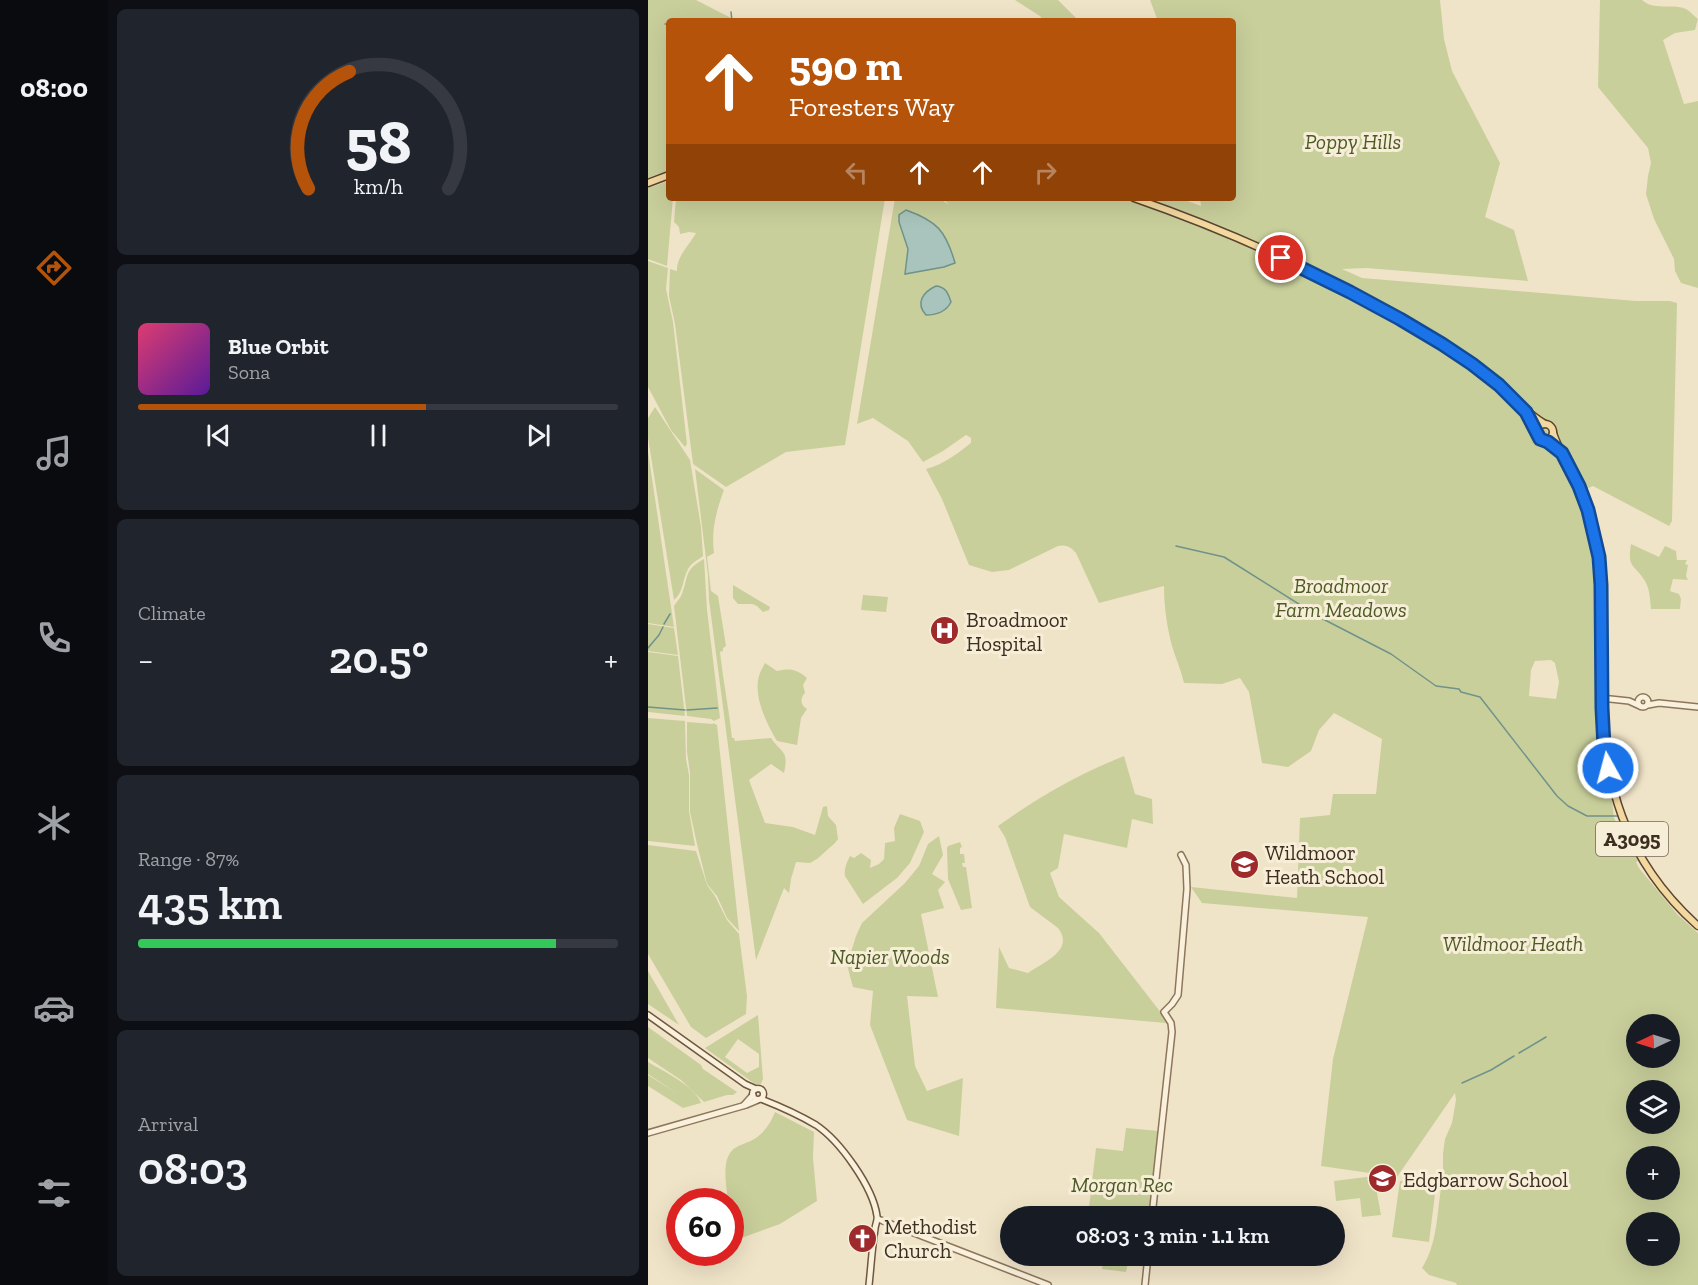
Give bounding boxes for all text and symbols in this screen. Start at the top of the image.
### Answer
text: 590 m [789,40,902,91]
icon: ahead [690,42,768,120]
text: 08:00 [20,72,88,104]
text: Foresters Way [789,91,955,123]
text: 58 [345,104,411,179]
park label: Poppy Hills [1305,129,1401,154]
icon: left [840,156,873,189]
icon: ahead [903,156,936,189]
icon: ahead [966,156,999,189]
icon: right [1029,156,1062,189]
text: km/h [354,174,402,199]
pin [1255,232,1306,283]
icon: arrive [1264,241,1297,274]
icon: directions [33,247,75,289]
text: Blue Orbit [228,333,328,360]
text: Sona [228,360,270,384]
icon: previous [202,419,235,452]
icon: pause [362,419,395,452]
icon: next [522,419,555,452]
icon: music [33,432,75,474]
park label: Broadmoor Farm Meadows [1275,573,1407,622]
text: Climate [138,601,206,625]
place label: Broadmoor Hospital [966,607,1068,656]
hospital icon: Broadmoor Hospital [929,615,961,647]
icon: phone [33,617,75,659]
text: 20.5° [329,631,429,685]
text: − [138,640,153,679]
text: + [604,640,618,679]
position arrow [1576,736,1640,800]
icon: climate [33,802,75,844]
road number: A3095 [1596,822,1668,856]
place label: Wildmoor Heath School [1265,840,1385,889]
text: Range · 87% [138,847,239,871]
school or university icon: Wildmoor Heath School [1228,848,1260,880]
text: 435 km [138,877,282,931]
park label: Wildmoor Heath [1443,931,1583,956]
park label: Napier Woods [830,944,950,969]
icon: car [33,987,75,1029]
north arrow [1626,1014,1680,1068]
map controls [1626,1014,1680,1266]
button: layers [1626,1080,1680,1134]
text: Arrival [138,1112,198,1136]
text: 08:03 [138,1142,248,1196]
button: + [1626,1146,1680,1200]
school or university icon: Edgbarrow School [1366,1163,1398,1195]
place label: Edgbarrow School [1403,1167,1569,1192]
icon: filters [33,1172,75,1214]
park label: Morgan Rec [1071,1172,1173,1197]
speed limit sign: 60 [666,1188,744,1266]
button: − [1626,1212,1680,1266]
place label: Methodist Church [884,1214,977,1263]
church icon: Methodist Church [847,1222,879,1254]
text: 08:03 · 3 min · 1.1 km [1076,1222,1269,1249]

